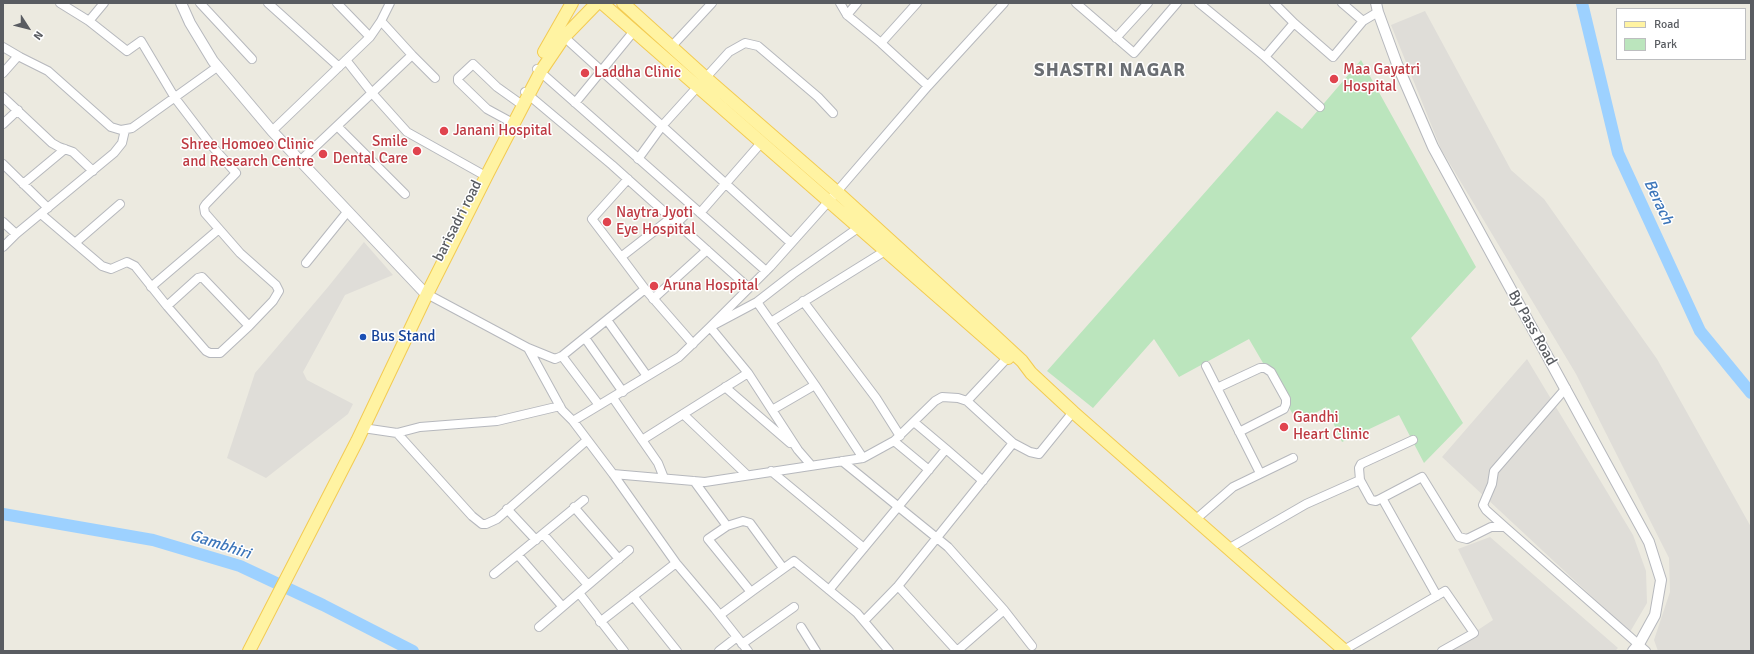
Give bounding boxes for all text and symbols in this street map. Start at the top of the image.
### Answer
north arrow [8,8,48,48]
legend [1616,8,1746,60]
text: Road [1654,17,1680,32]
text: N [31,28,46,42]
text: Park [1654,37,1677,52]
district label: SHASTRI NAGAR [1034,60,1186,82]
place label: Maa Gayatri Hospital [1343,61,1420,96]
place label: Laddha Clinic [594,64,681,82]
marker: Laddha Clinic [579,67,591,79]
marker: Maa Gayatri Hospital [1328,73,1340,85]
place label: Janani Hospital [453,122,552,140]
marker: Janani Hospital [438,125,450,137]
place label: Smile Dental Care [333,133,408,168]
place label: Shree Homoeo Clinic and Research Centre [181,136,314,171]
marker: Smile Dental Care [411,145,423,157]
marker: Shree Homoeo Clinic and Research Centre [317,148,329,160]
water label: Berach [1639,176,1677,228]
street label: barisadri road [430,177,486,265]
place label: Naytra Jyoti Eye Hospital [616,204,696,239]
marker: Naytra Jyoti Eye Hospital [601,216,613,228]
place label: Aruna Hospital [663,277,759,295]
marker: Aruna Hospital [648,280,660,292]
street label: By Pass Road [1504,287,1560,369]
place label: Bus Stand [371,328,435,346]
marker: Bus Stand [358,332,368,342]
place label: Gandhi Heart Clinic [1293,409,1369,444]
marker: Gandhi Heart Clinic [1278,421,1290,433]
water label: Gambhiri [187,526,253,564]

